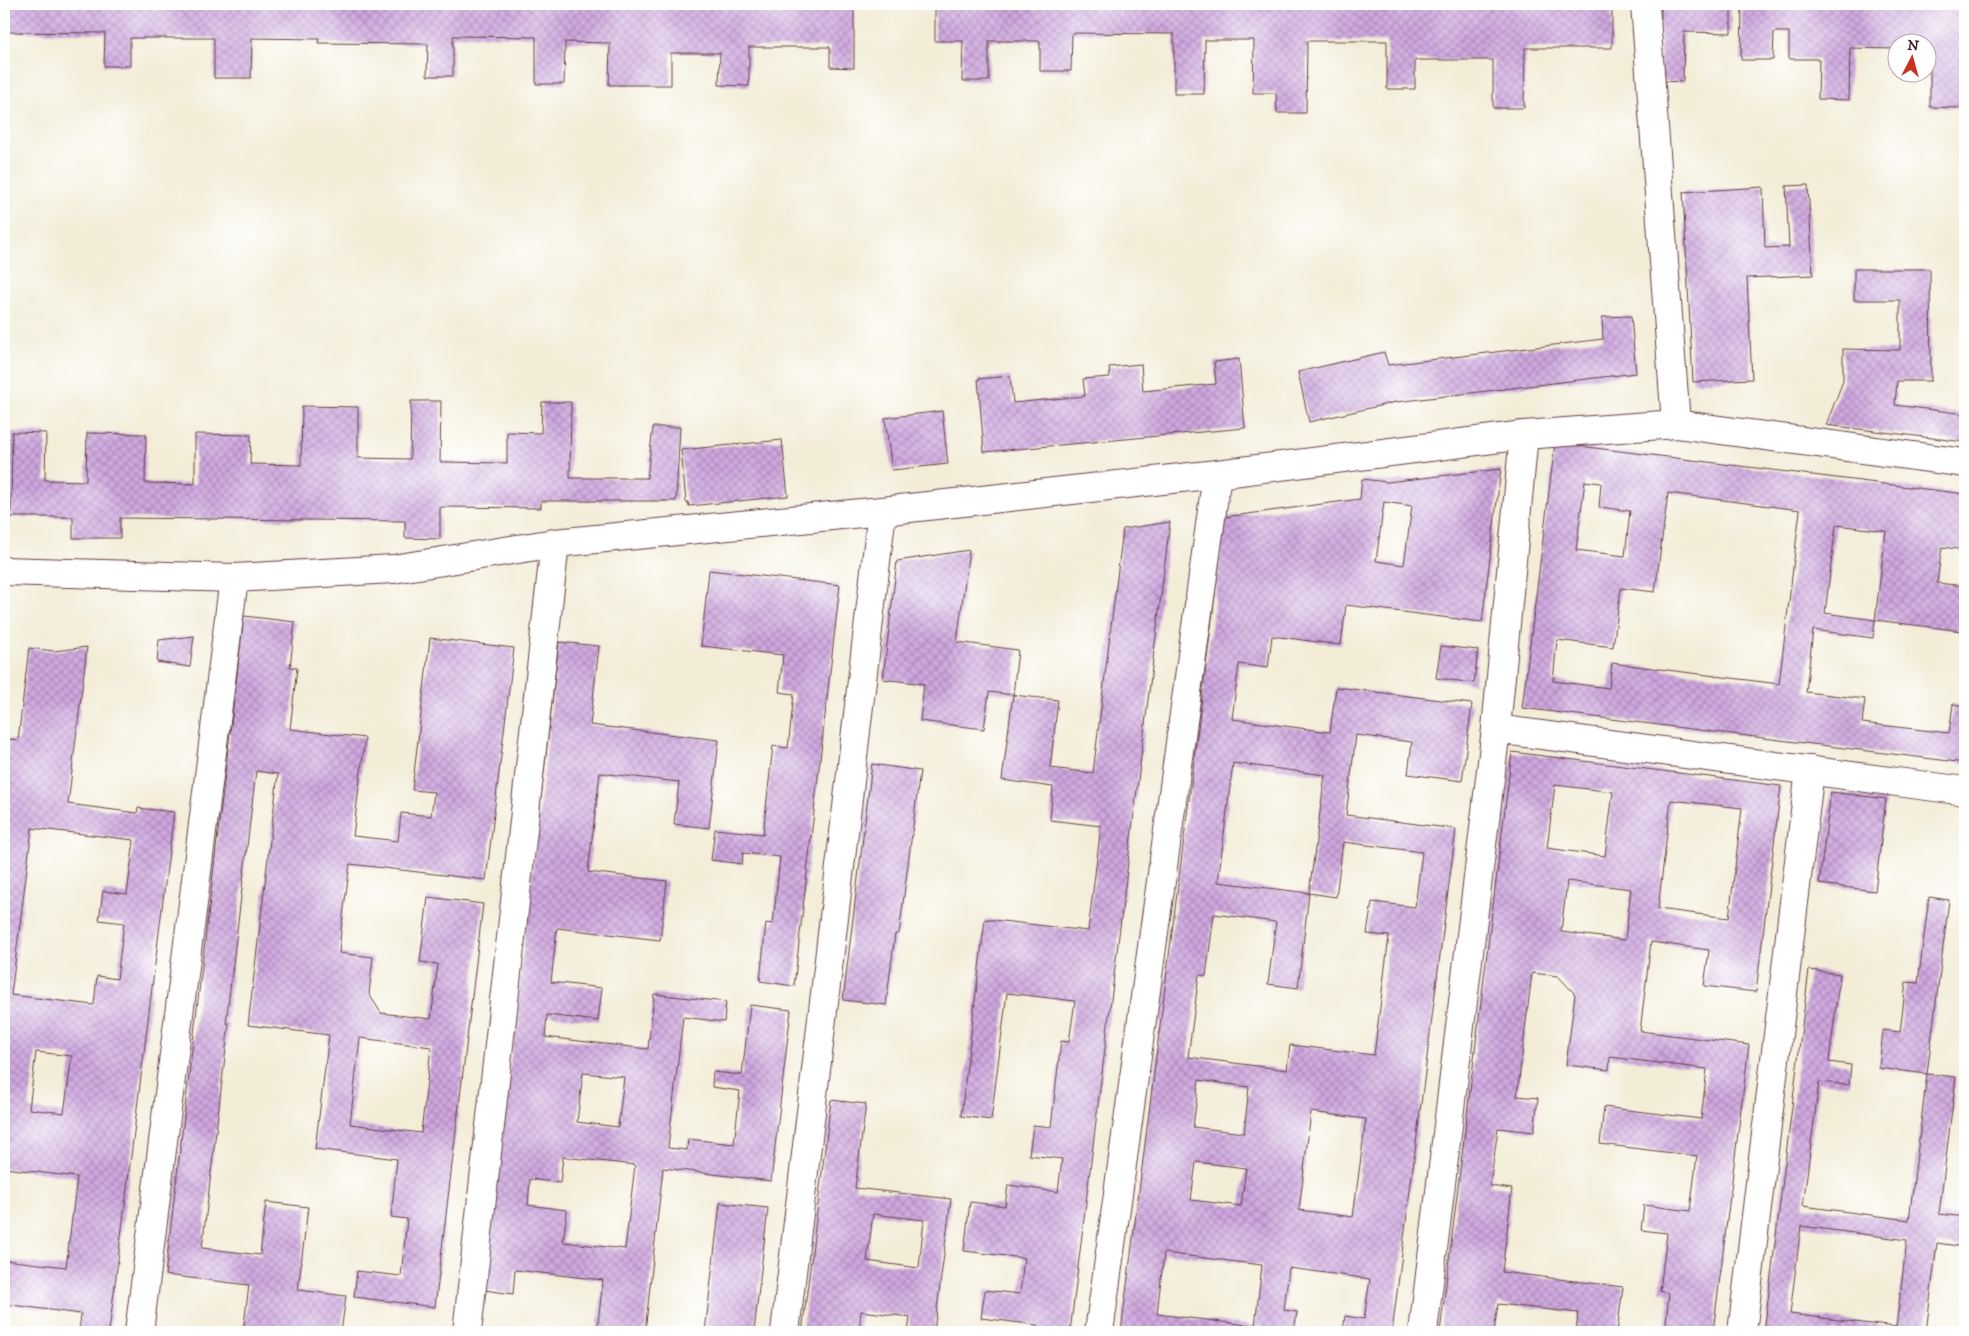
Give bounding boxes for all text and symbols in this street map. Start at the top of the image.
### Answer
north arrow [1886,32,1936,82]
text: N [1907,37,1920,56]

